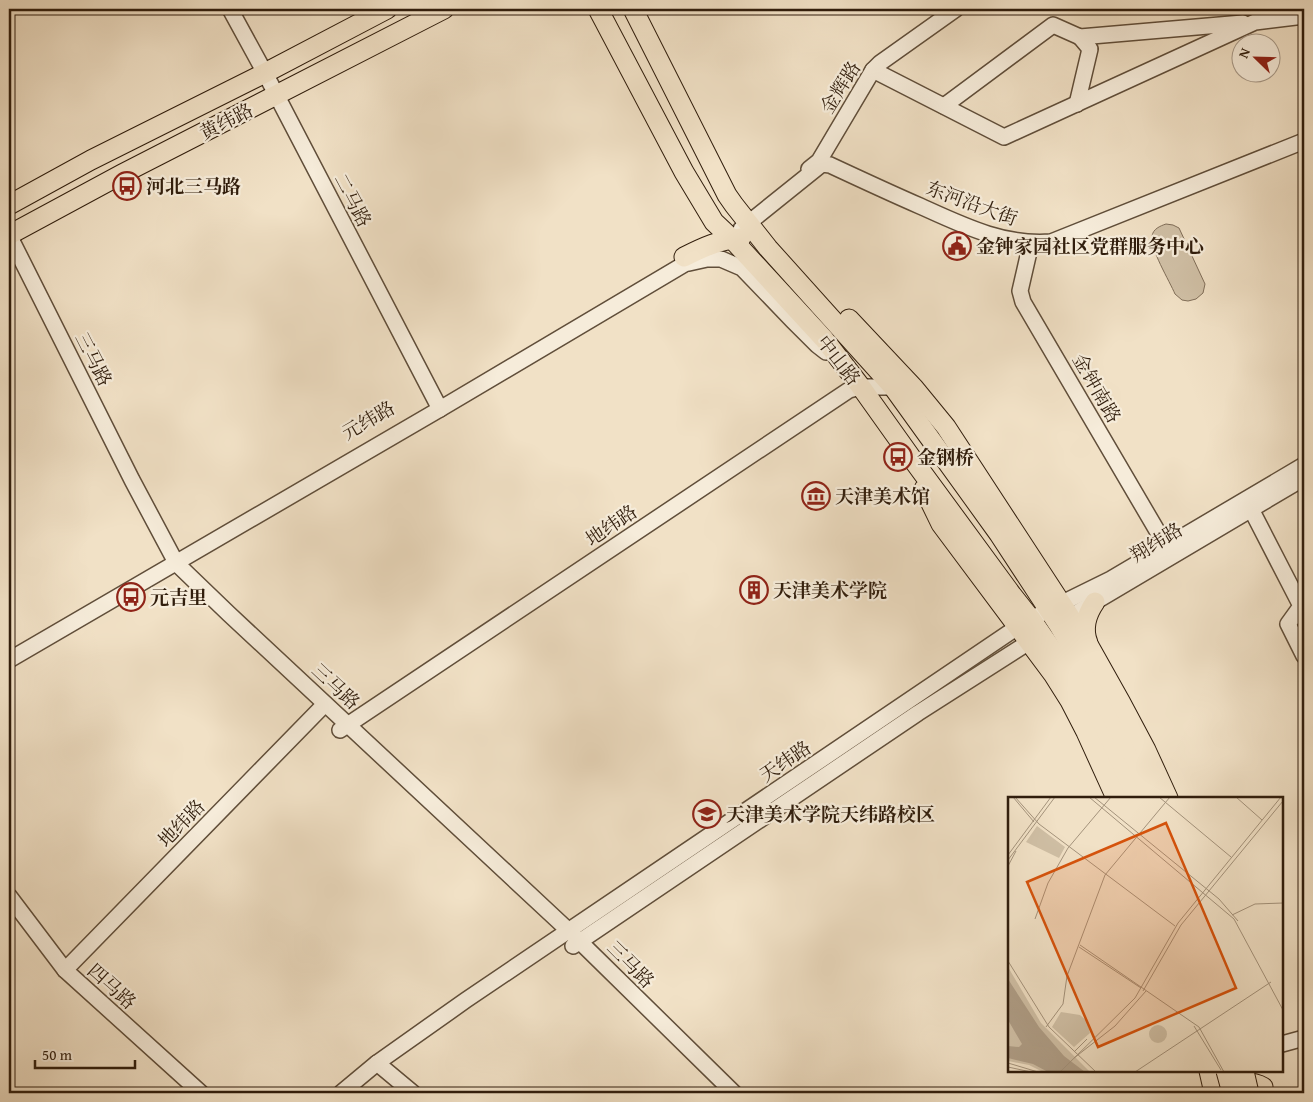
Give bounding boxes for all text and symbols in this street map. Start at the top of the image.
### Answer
north arrow [1230,32,1280,82]
text: N [1233,44,1255,61]
street label: 金辉路 [813,55,867,119]
street label: 黄纬路 [194,96,258,146]
street label: 二马路 [327,168,379,232]
bus stop icon: 河北三马路 [112,171,142,201]
place label: 河北三马路 [146,172,241,200]
street label: 东河沿大街 [923,174,1021,232]
public building icon: 金钟家园社区党群服务中心 [942,231,972,261]
place label: 金钟家园社区党群服务中心 [976,232,1204,260]
street label: 三马路 [69,327,119,391]
street label: 中山路 [810,329,868,391]
street label: 金钟南路 [1066,348,1128,428]
street label: 元纬路 [336,394,400,446]
bus stop icon: 金钢桥 [883,442,913,472]
place label: 金钢桥 [917,443,974,471]
museum icon: 天津美术馆 [801,481,831,511]
place label: 天津美术馆 [835,482,930,510]
street label: 地纬路 [580,497,642,553]
street label: 翔纬路 [1124,515,1188,569]
building icon: 天津美术学院 [739,575,769,605]
place label: 天津美术学院 [773,576,887,604]
bus stop icon: 元吉里 [116,582,146,612]
place label: 元吉里 [150,583,207,611]
street label: 三马路 [306,656,366,716]
street label: 天纬路 [754,733,816,789]
street label: 地纬路 [151,793,211,853]
inset map [1008,797,1283,1072]
school or university icon: 天津美术学院天纬路校区 [692,799,722,829]
place label: 天津美术学院天纬路校区 [726,800,935,828]
street label: 三马路 [601,934,661,994]
street label: 四马路 [81,957,143,1015]
scale bar [35,1037,135,1069]
text: 50 m [42,1044,73,1065]

